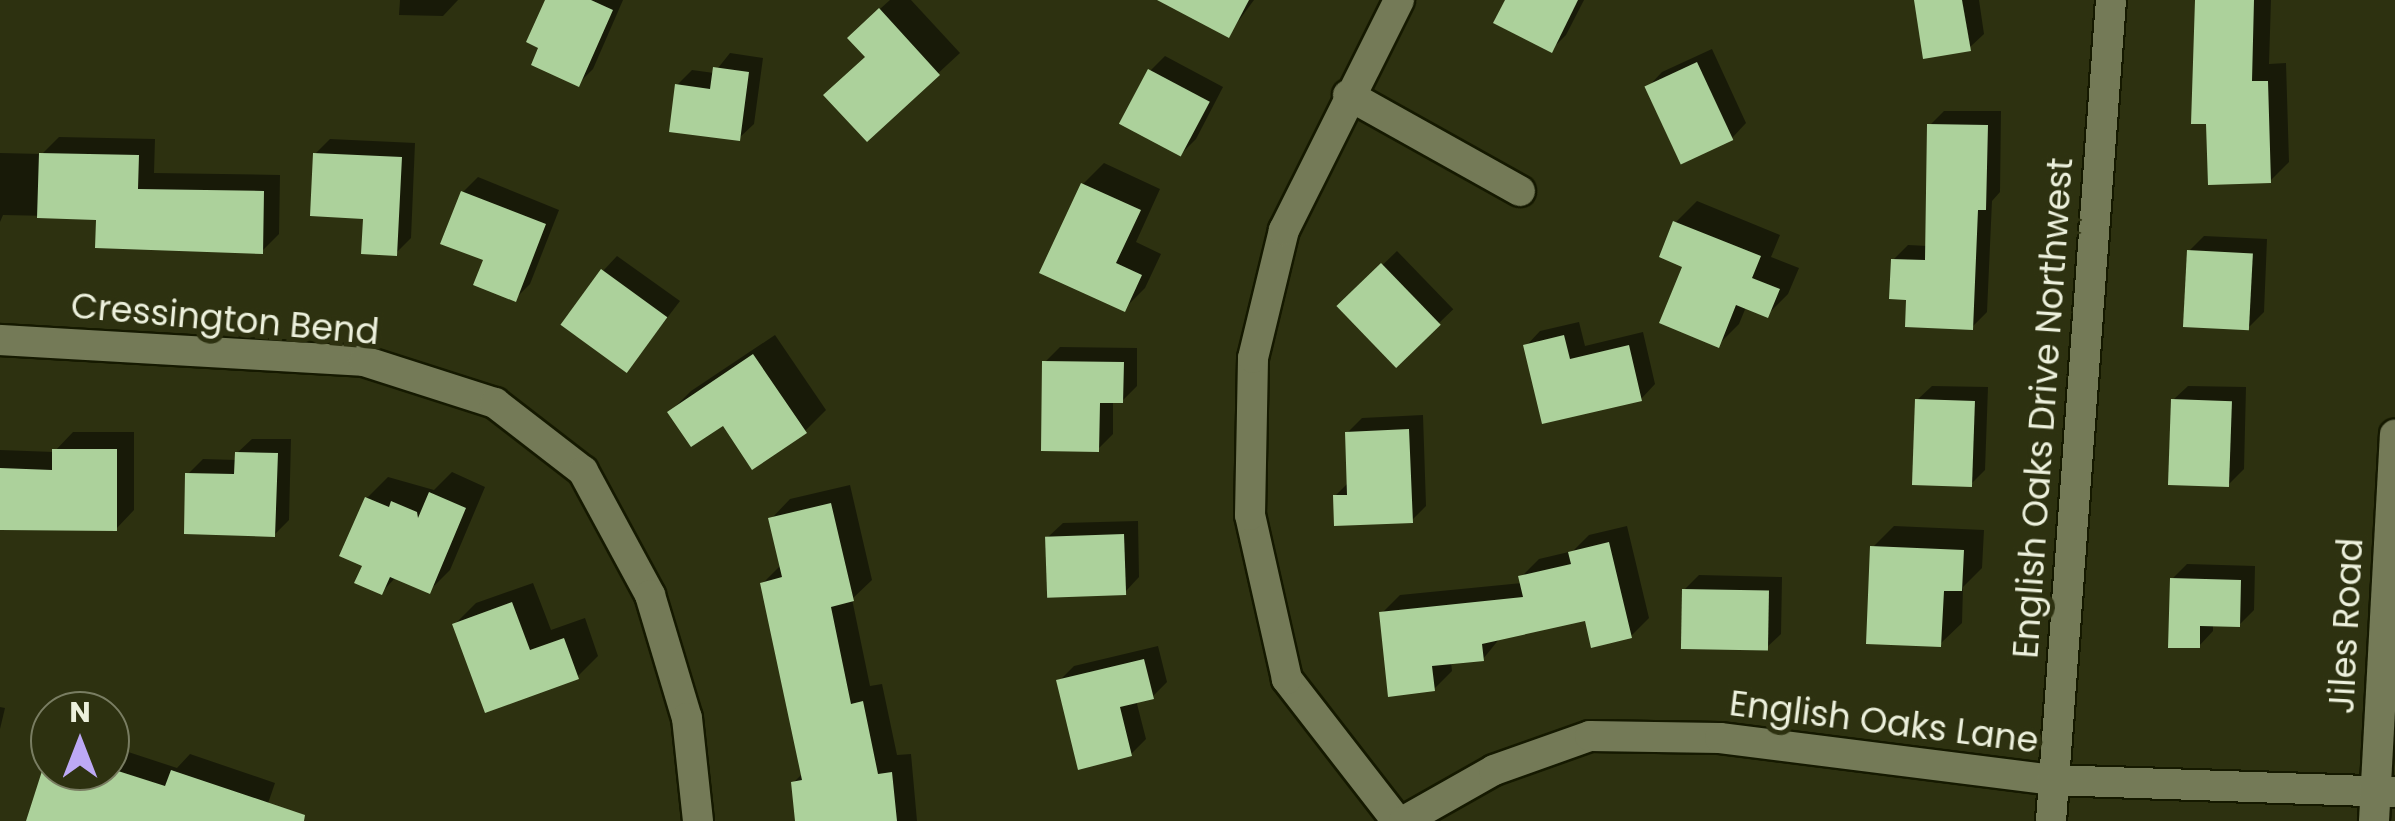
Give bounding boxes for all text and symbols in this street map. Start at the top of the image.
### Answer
street label: English Oaks Drive Northwest [2005,156,2081,660]
street label: Cressington Bend [69,285,381,353]
street label: Jiles Road [2320,537,2372,715]
street label: English Oaks Lane [1727,682,2041,762]
north arrow [30,691,130,791]
text: N [69,693,91,732]

